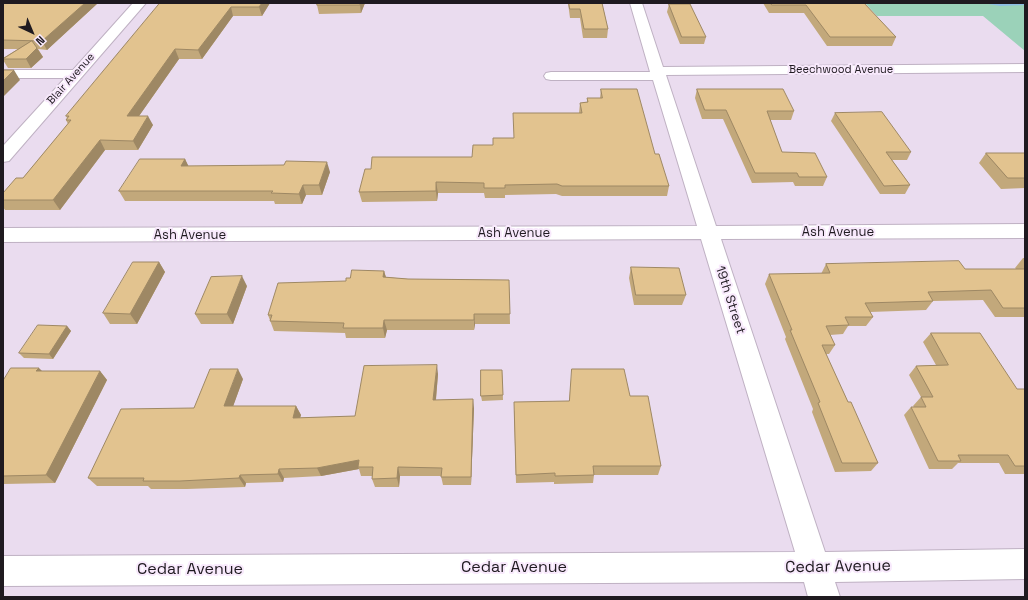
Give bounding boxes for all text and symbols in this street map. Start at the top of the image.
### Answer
north arrow [12,12,52,52]
text: N [33,33,48,48]
street label: Blair Avenue [44,51,98,107]
street label: Beechwood Avenue [789,63,893,77]
street label: Ash Avenue [802,224,874,240]
street label: Ash Avenue [478,225,550,241]
street label: Ash Avenue [154,227,226,243]
street label: 19th Street [712,264,748,336]
street label: Cedar Avenue [785,556,891,578]
street label: Cedar Avenue [461,558,567,578]
street label: Cedar Avenue [137,560,243,580]

